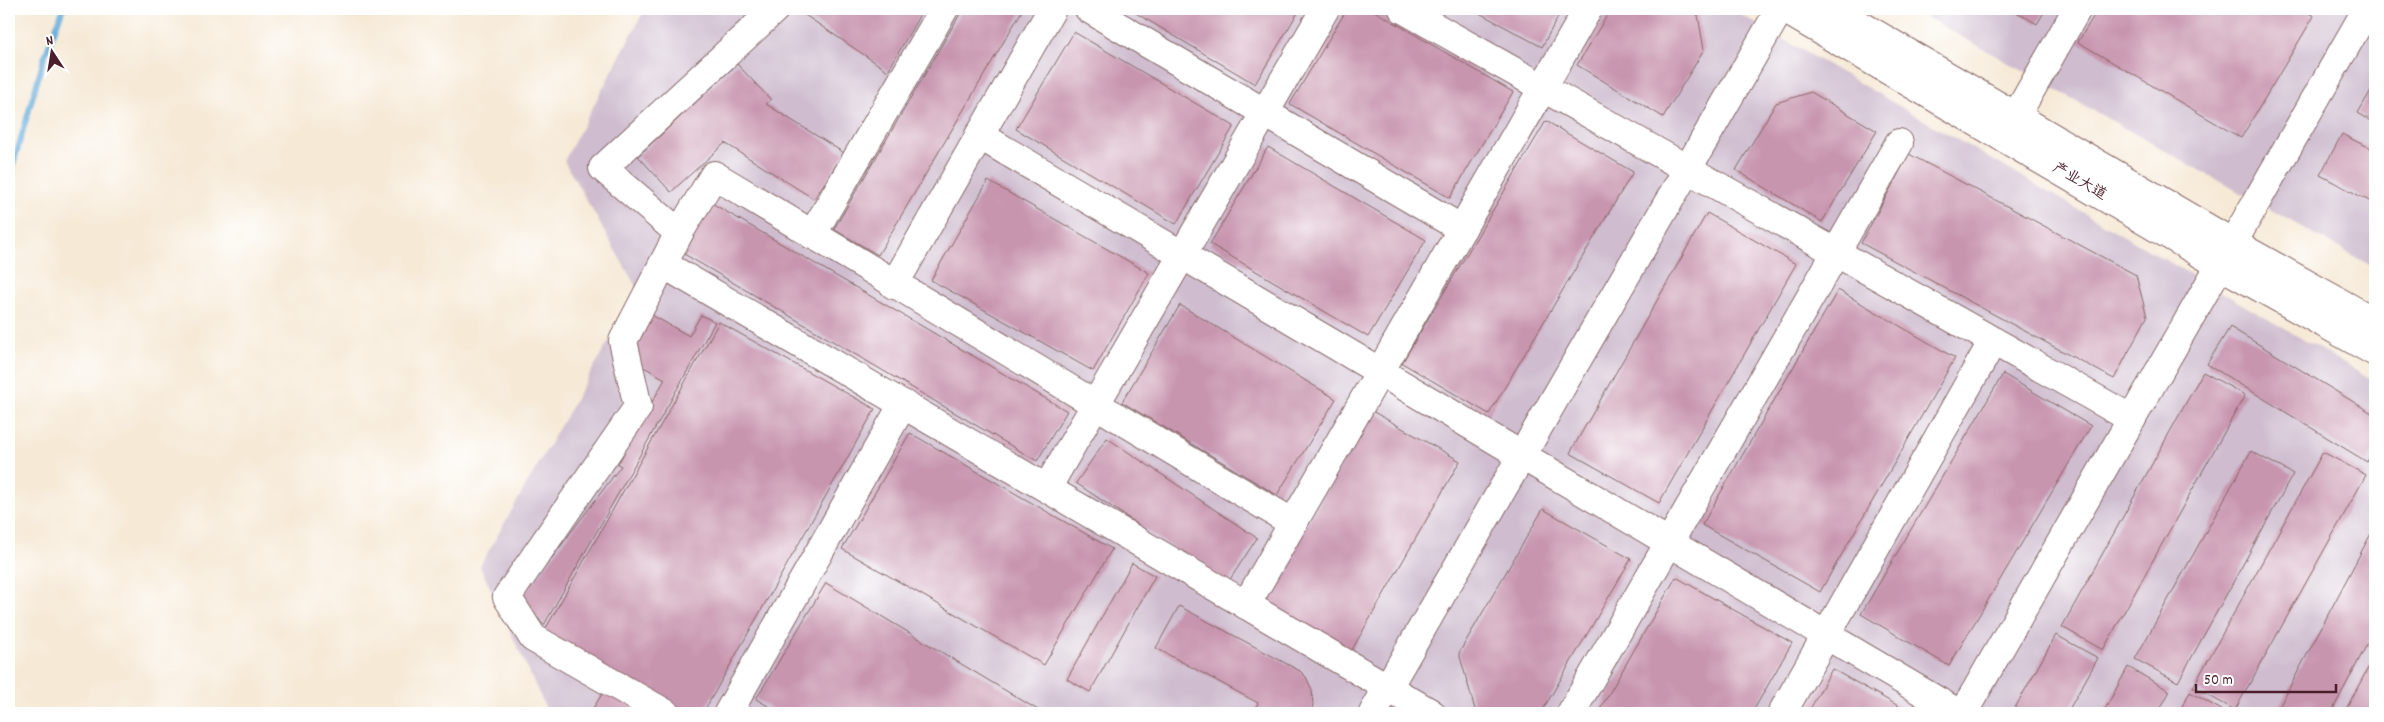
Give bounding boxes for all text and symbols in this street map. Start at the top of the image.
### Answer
north arrow [28,28,78,78]
text: N [44,31,55,52]
street label: 产业大道 [2048,157,2110,207]
scale bar [2196,662,2336,694]
text: 50 m [2204,670,2233,692]

